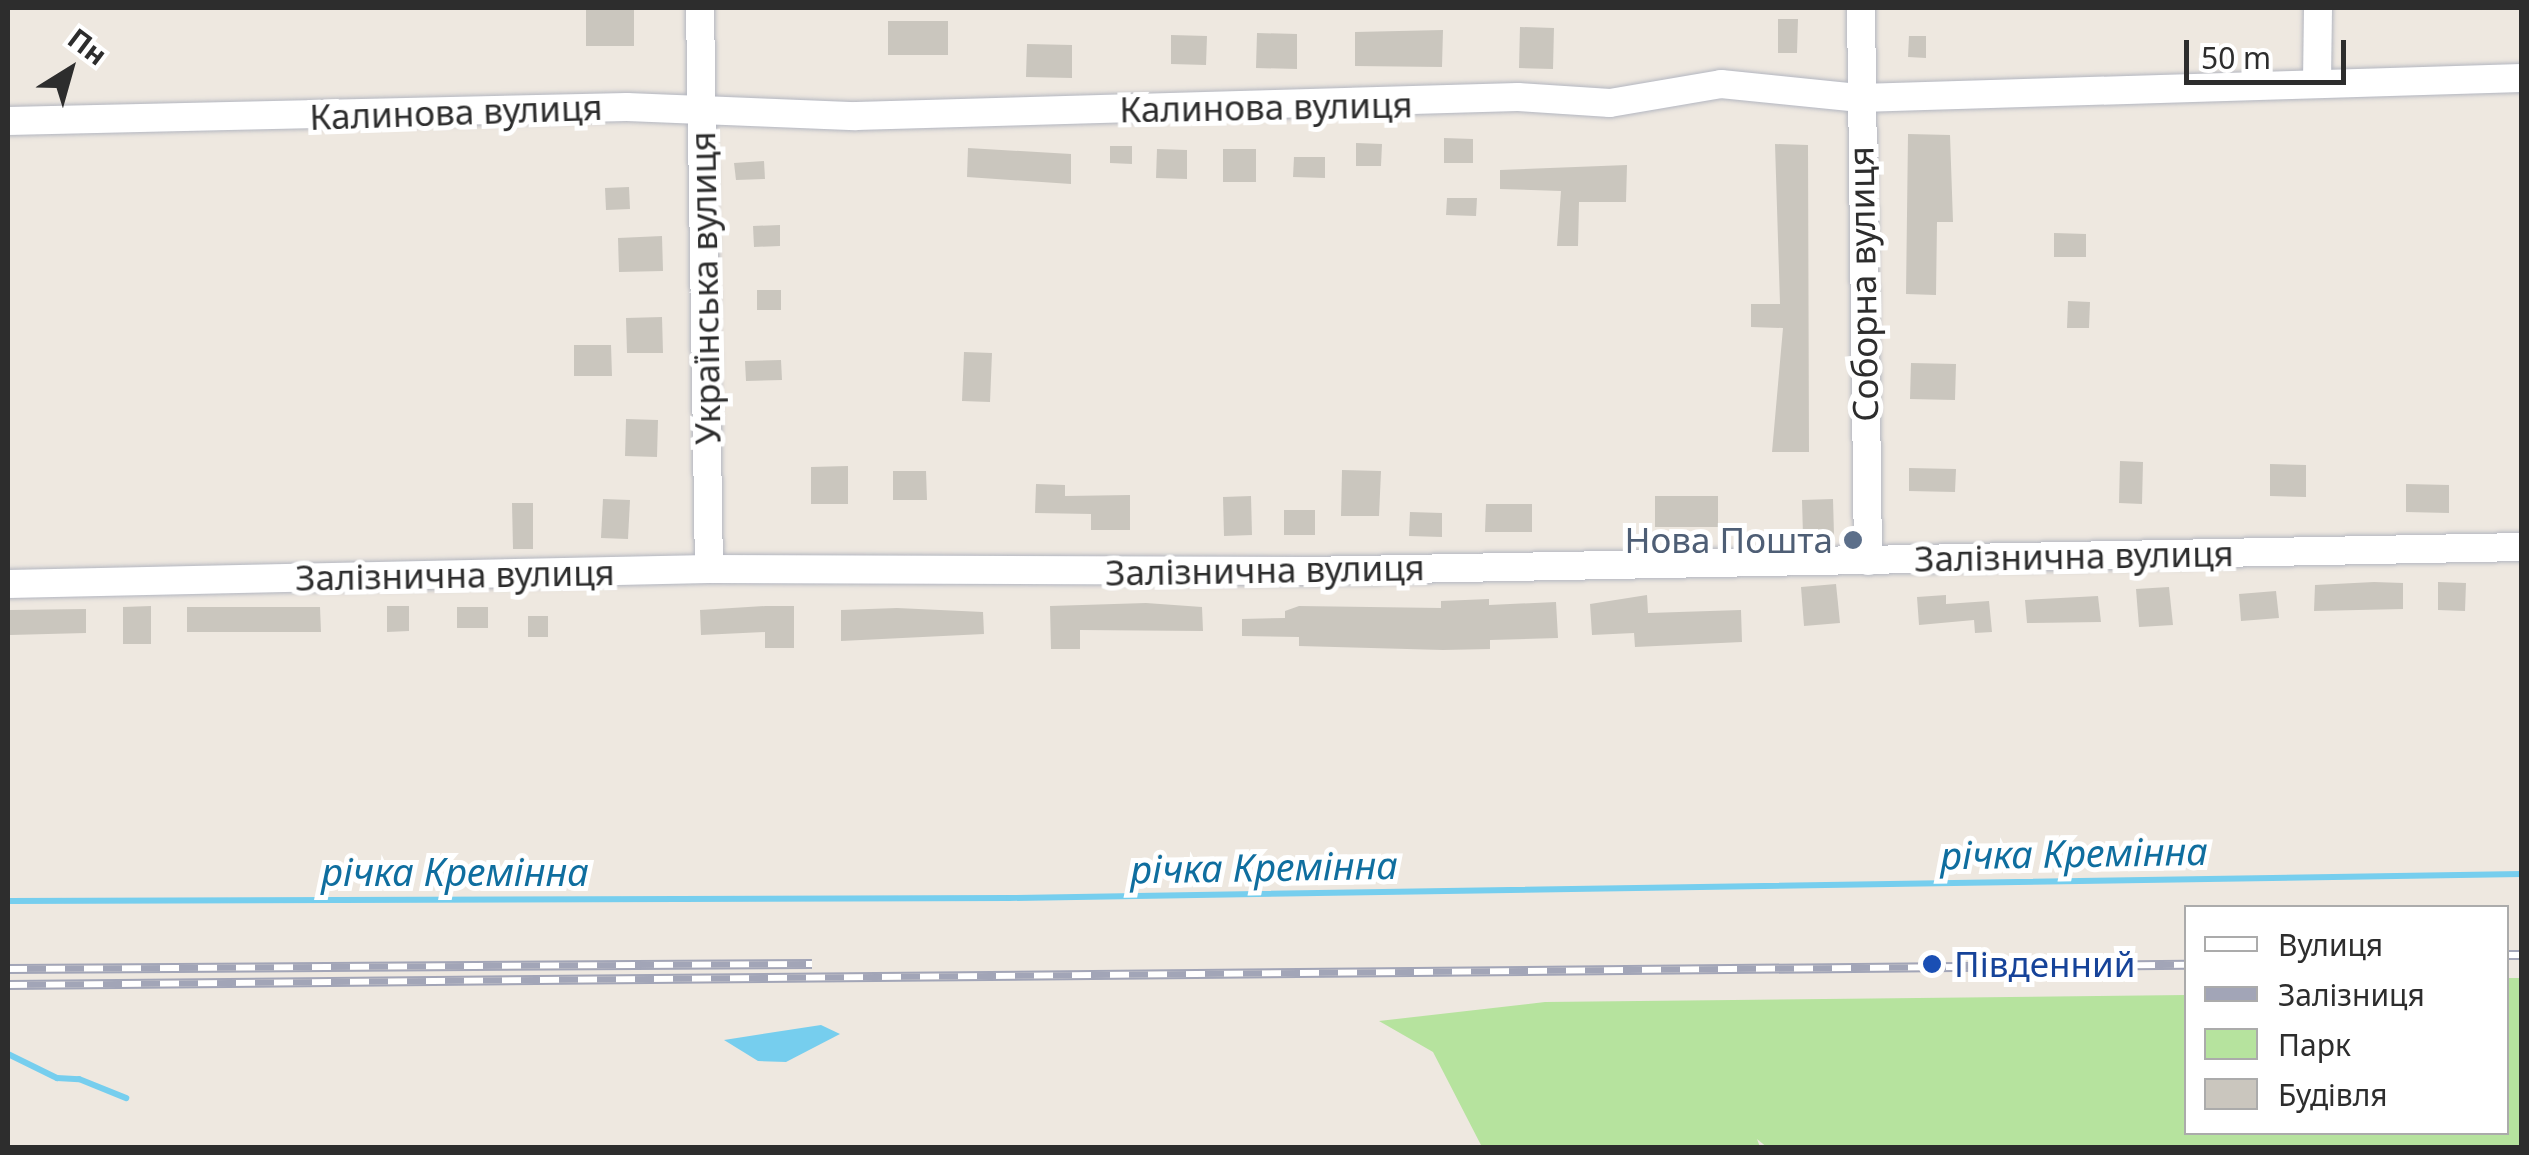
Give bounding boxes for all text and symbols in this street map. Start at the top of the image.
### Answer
text: Пн [61,19,115,73]
north arrow [20,20,120,120]
scale bar [2189,20,2352,82]
text: 50 m [2201,37,2271,78]
street label: Калинова вулиця [1119,83,1413,131]
street label: Калинова вулиця [309,86,603,138]
street label: Українська вулиця [681,131,729,445]
street label: Соборна вулиця [1840,146,1886,422]
place label: Нова Пошта [1624,519,1833,561]
marker: Нова Пошта [1842,529,1864,551]
street label: Залізнична вулиця [1914,532,2234,580]
street label: Залізнична вулиця [1105,546,1425,594]
street label: Залізнична вулиця [295,551,615,599]
water label: річка Кремінна [1940,828,2208,878]
water label: річка Кремінна [1130,842,1398,892]
water label: річка Кремінна [321,849,589,895]
legend [2184,905,2509,1135]
text: Вулиця [2278,924,2383,965]
place label: Південний [1954,943,2135,985]
marker: Південний [1919,951,1945,977]
text: Залізниця [2278,974,2425,1015]
text: Парк [2278,1024,2351,1065]
text: Будівля [2278,1074,2388,1115]

